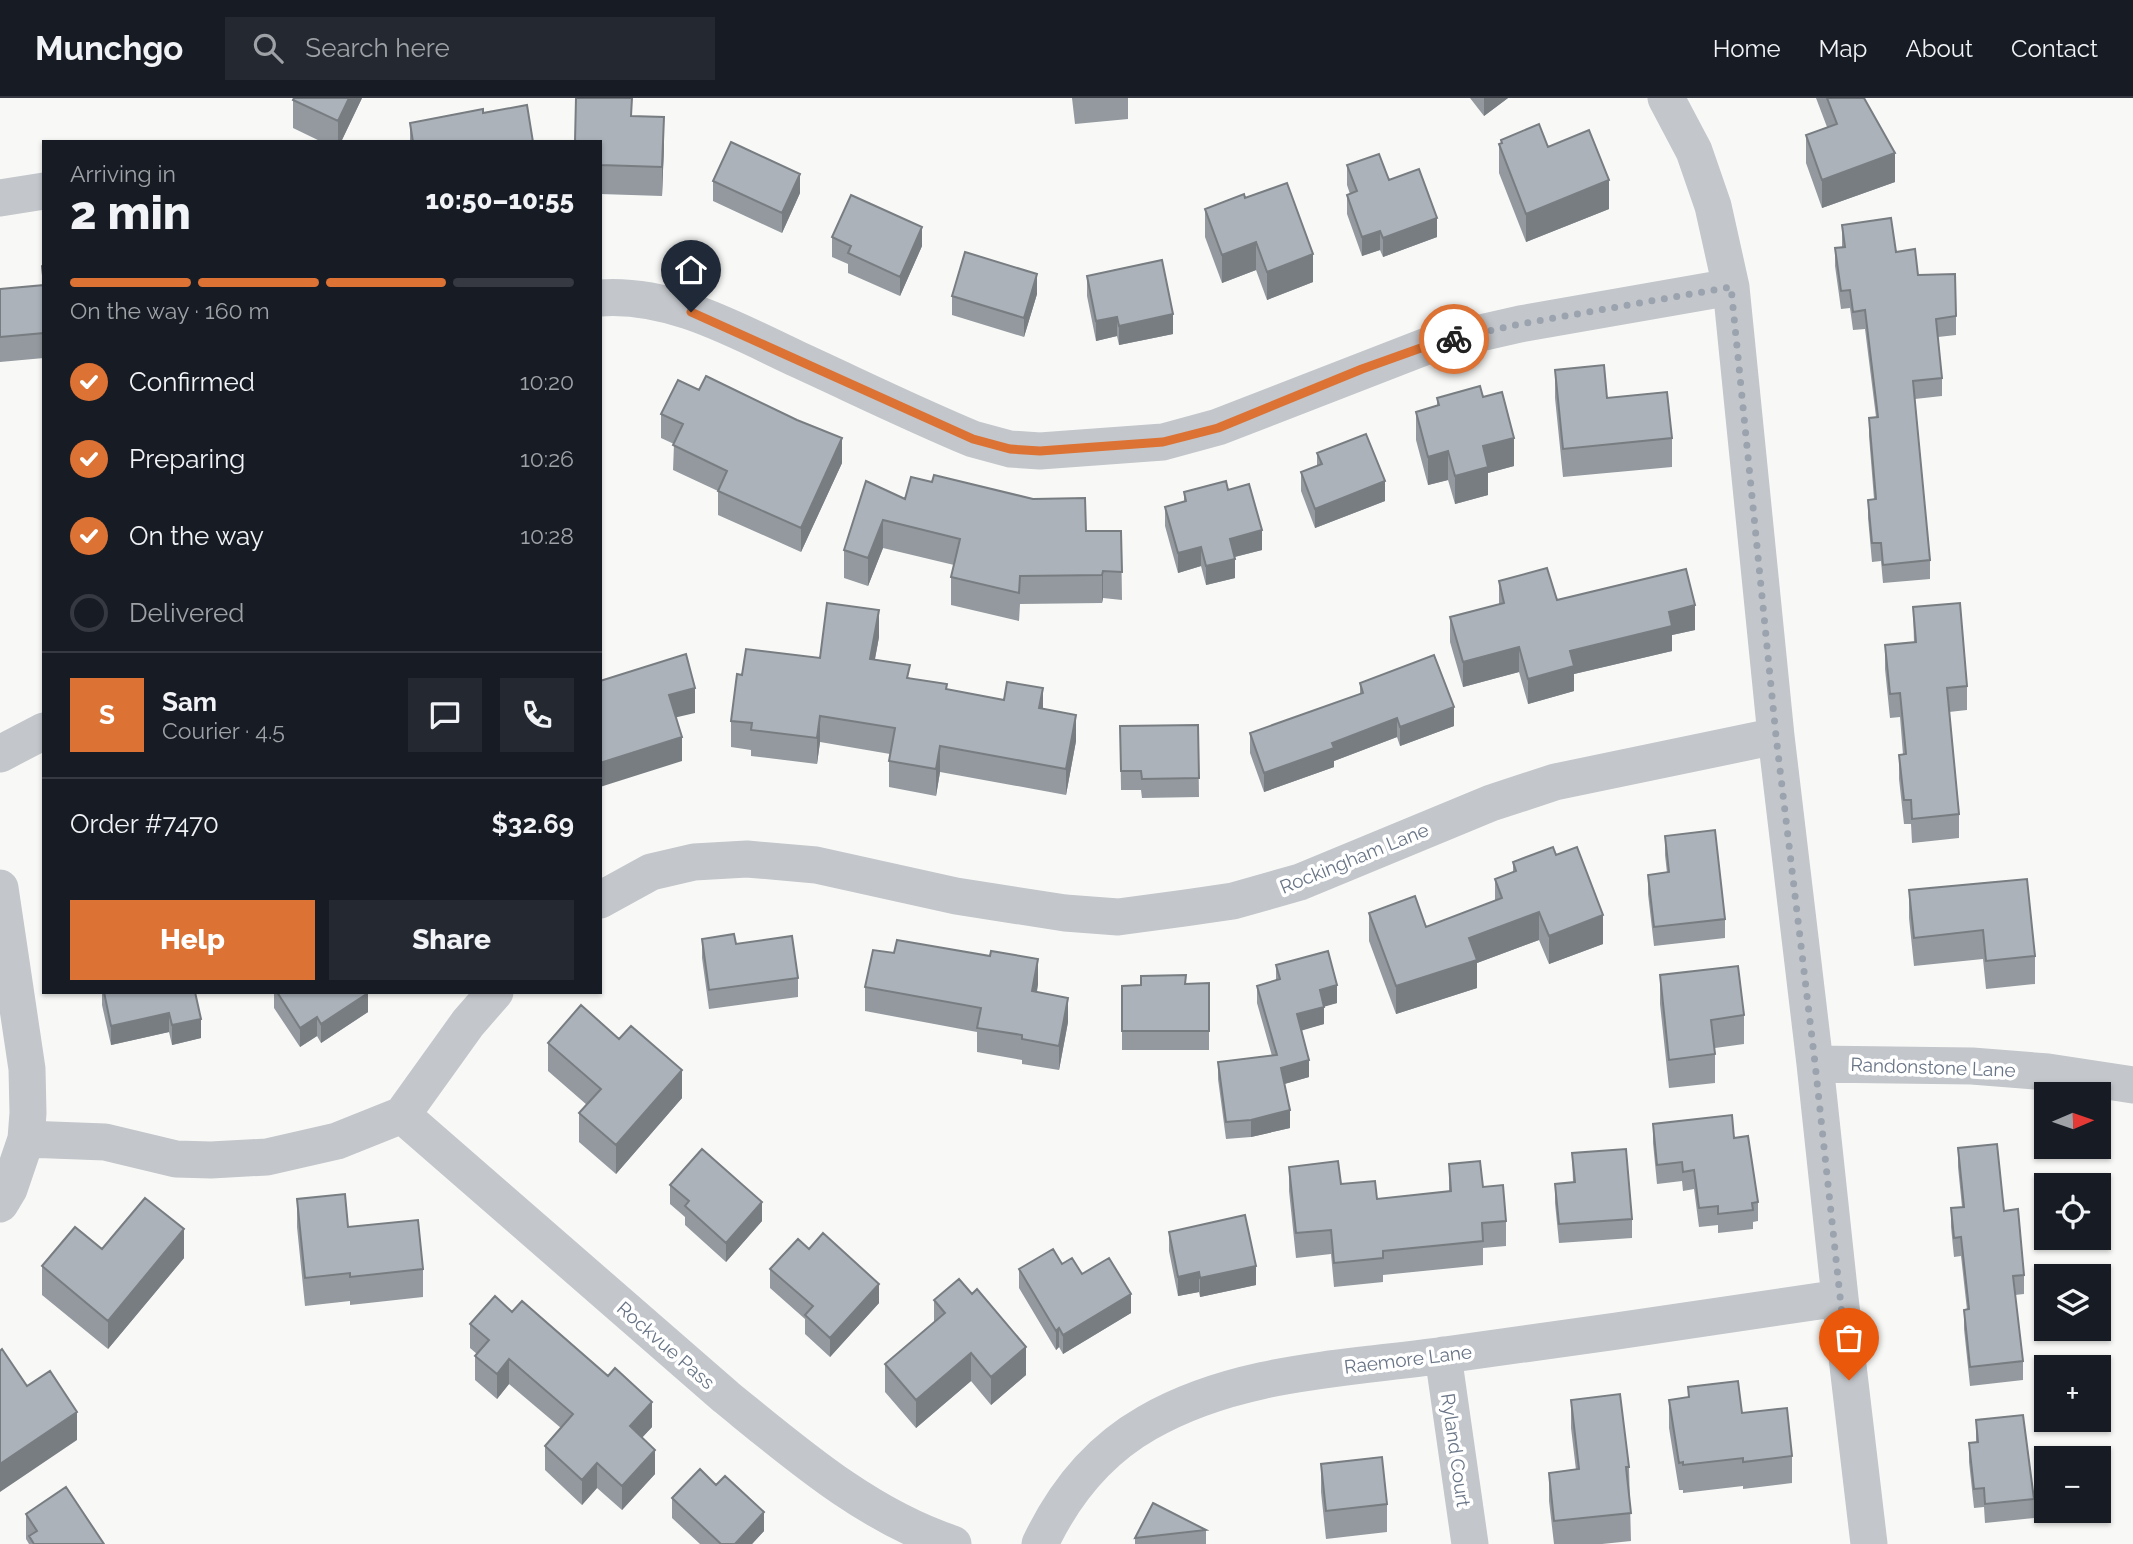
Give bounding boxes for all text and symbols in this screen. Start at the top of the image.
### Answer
search box [225,17,715,80]
text: Munchgo [35,29,183,68]
icon: search [249,29,287,67]
text: Search here [305,33,450,63]
text: Home [1713,34,1781,63]
text: Map [1819,34,1867,63]
text: About [1905,34,1973,63]
text: Contact [2011,34,2098,63]
text: Arriving in [70,160,176,187]
text: 10:50–10:55 [425,185,574,215]
text: 2 min [70,186,191,240]
pin [661,240,721,312]
icon: home [672,251,710,289]
text: On the way · 160 m [70,297,270,324]
courier [1419,304,1489,374]
icon: bike [1435,320,1473,358]
icon: check [70,363,108,401]
text: Confirmed [129,367,255,397]
text: 10:20 [520,368,574,395]
icon: check [70,440,108,478]
text: Preparing [129,444,245,474]
text: 10:26 [520,445,574,472]
icon: check [70,517,108,555]
text: On the way [129,521,264,551]
text: 10:28 [520,522,574,549]
text: Delivered [129,598,244,628]
button: chat [408,678,482,752]
button: phone [500,678,574,752]
text: Sam [162,687,217,717]
text: S [99,700,115,730]
text: Courier · 4.5 [162,717,285,744]
text: Order #7470 [70,809,219,839]
text: $32.69 [492,809,574,839]
street label: Rockingham Lane [1277,818,1431,898]
button: Help [70,900,315,980]
button: Share [329,900,574,980]
street label: Randonstone Lane [1850,1053,2016,1081]
north arrow [2034,1082,2110,1158]
map controls [2034,1082,2111,1523]
button: locate [2034,1173,2111,1250]
button: layers [2034,1264,2111,1341]
street label: Rockvue Pass [613,1297,719,1393]
pin [1819,1308,1879,1380]
icon: bag [1830,1319,1868,1357]
street label: Raemore Lane [1343,1340,1473,1378]
button: + [2034,1355,2111,1432]
street label: Ryland Court [1437,1392,1475,1509]
button: − [2034,1446,2111,1523]

